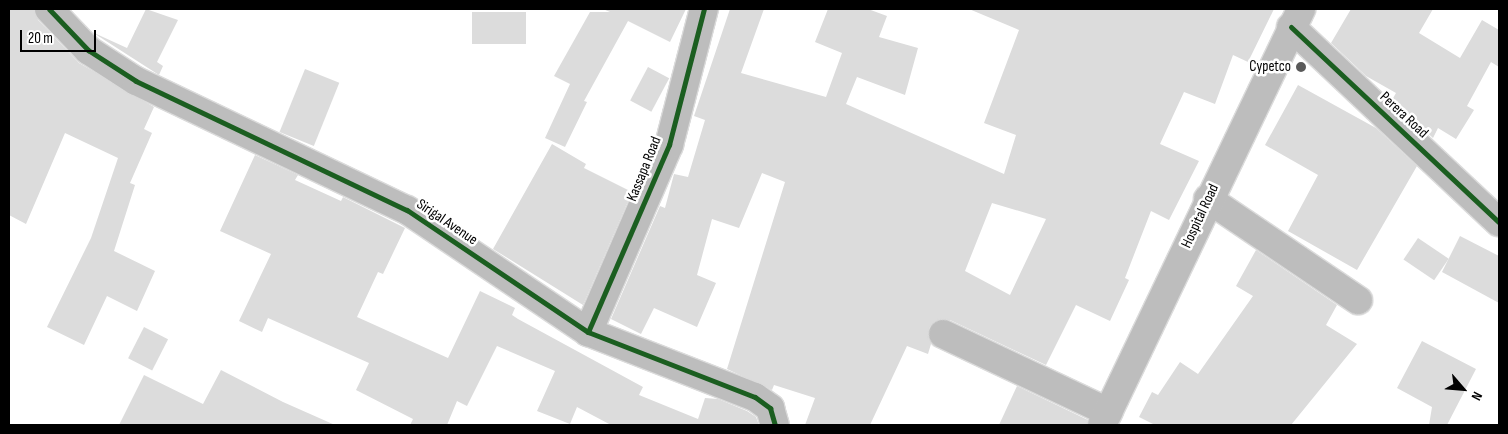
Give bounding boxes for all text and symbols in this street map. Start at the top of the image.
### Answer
scale bar [22,20,99,52]
text: 20 m [28,29,53,48]
place label: Cypetco [1249,58,1291,76]
marker: Cypetco [1295,61,1307,73]
street label: Perera Road [1376,88,1432,142]
street label: Kassapa Road [623,134,665,204]
street label: Hospital Road [1177,181,1223,251]
street label: Sirigal Avenue [413,195,481,249]
north arrow [1438,364,1488,414]
text: N [1468,389,1486,403]

